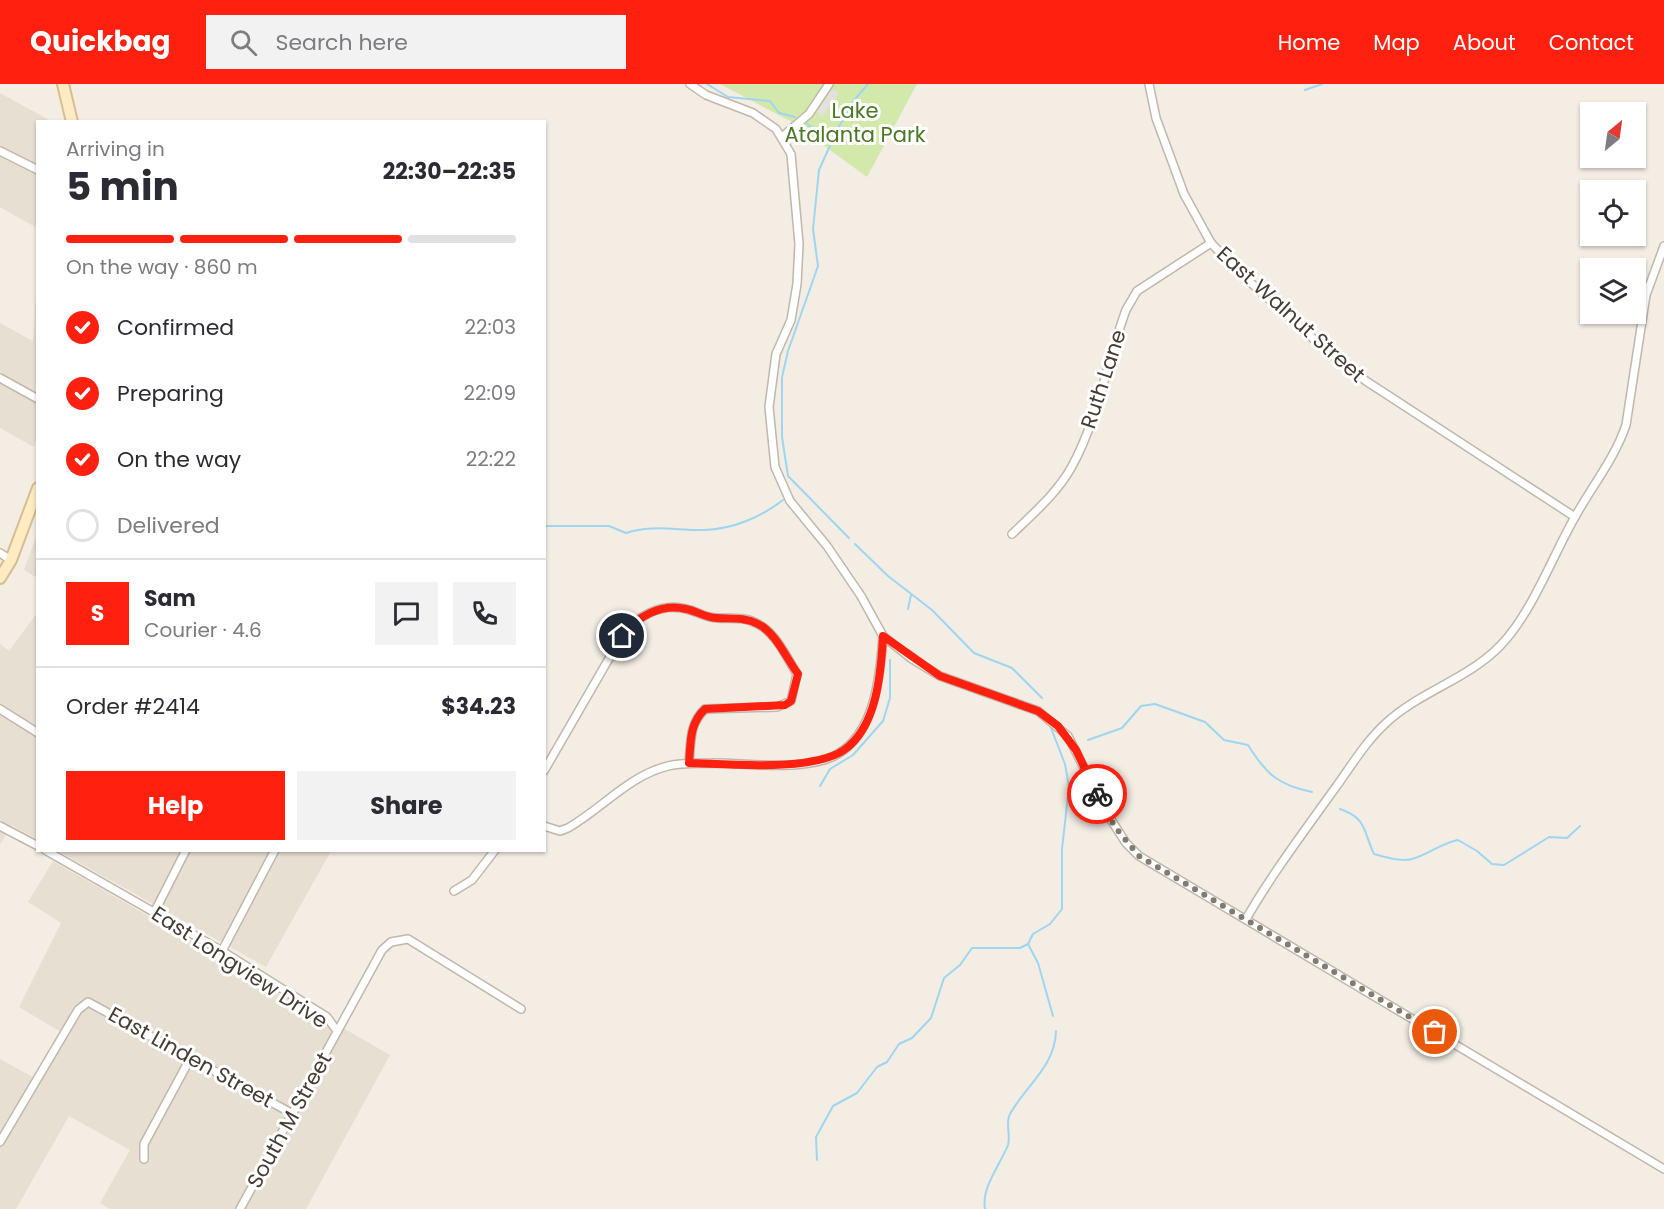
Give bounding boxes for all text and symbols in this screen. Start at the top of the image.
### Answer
search box [206,15,626,69]
text: Quickbag [30,22,170,61]
icon: search [227,26,260,59]
text: Search here [275,27,408,58]
text: Home [1278,28,1340,57]
text: Map [1373,28,1420,57]
text: About [1453,28,1516,57]
text: Contact [1549,28,1634,57]
park label: Lake Atalanta Park [784,96,926,149]
north arrow [1580,102,1646,168]
map controls [1580,102,1646,324]
text: Arriving in [66,135,165,163]
text: 22:30–22:35 [383,156,516,187]
text: 5 min [66,159,179,214]
button: locate [1580,180,1646,246]
street label: East Walnut Street [1210,239,1372,389]
text: On the way · 860 m [66,253,258,281]
button: layers [1580,258,1646,324]
icon: check [66,311,99,344]
text: Confirmed [117,312,234,343]
text: 22:03 [464,313,516,341]
street label: Ruth Lane [1073,326,1133,432]
icon: check [66,377,99,410]
text: Preparing [117,378,224,409]
text: 22:09 [464,379,516,407]
icon: check [66,443,99,476]
text: On the way [117,444,241,475]
text: 22:22 [466,445,516,473]
text: Delivered [117,510,220,541]
button: chat [375,582,438,645]
button: phone [453,582,516,645]
text: Sam [144,583,196,614]
text: S [91,598,104,629]
pin [596,610,647,661]
text: Courier · 4.6 [144,616,262,644]
icon: home [605,619,638,652]
text: Order #2414 [66,691,200,722]
text: $34.23 [441,691,516,722]
courier [1067,764,1127,824]
button: Help [66,771,285,840]
button: Share [297,771,516,840]
icon: bike [1081,778,1114,811]
street label: East Longview Drive [146,899,334,1035]
street label: East Linden Street [103,1000,279,1114]
pin [1409,1006,1460,1057]
icon: bag [1418,1015,1451,1048]
street label: South M Street [240,1047,338,1193]

